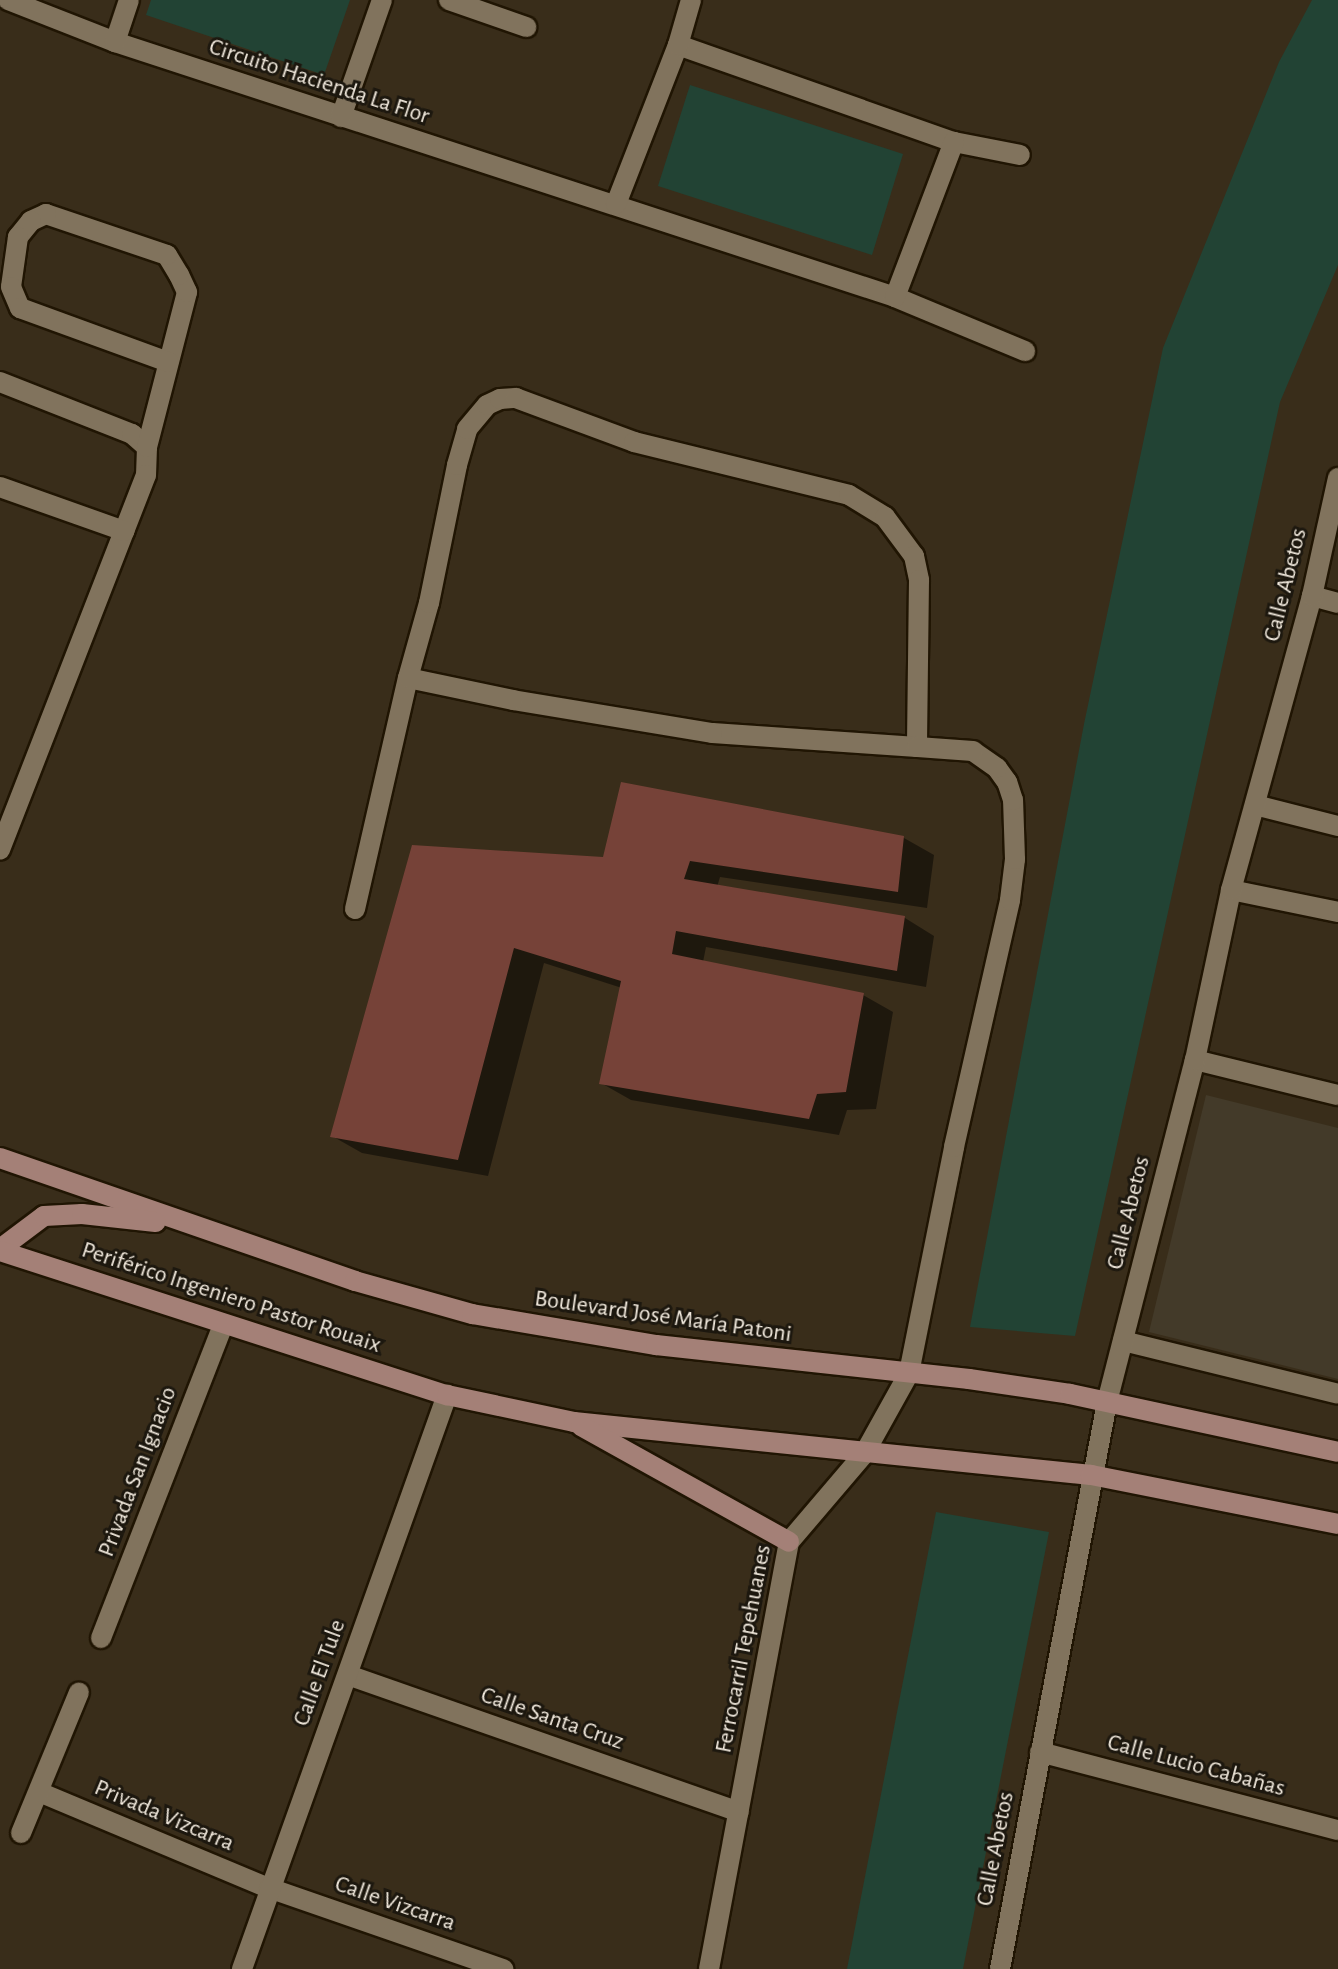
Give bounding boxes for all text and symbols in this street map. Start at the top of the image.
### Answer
street label: Circuito Hacienda La Flor [205,33,433,131]
street label: Calle Abetos [1258,525,1314,645]
street label: Calle Abetos [1101,1153,1157,1273]
street label: Periférico Ingeniero Pastor Rouaix [78,1236,384,1360]
street label: Boulevard José María Patoni [533,1285,793,1349]
street label: Privada San Ignacio [92,1383,184,1561]
street label: Ferrocarril Tepehuanes [710,1543,778,1755]
street label: Calle El Tule [287,1616,353,1730]
street label: Calle Santa Cruz [477,1681,627,1757]
street label: Calle Lucio Cabañas [1104,1728,1288,1804]
street label: Privada Vizcarra [90,1774,238,1858]
street label: Calle Abetos [971,1789,1021,1909]
street label: Calle Vizcarra [331,1870,459,1938]

